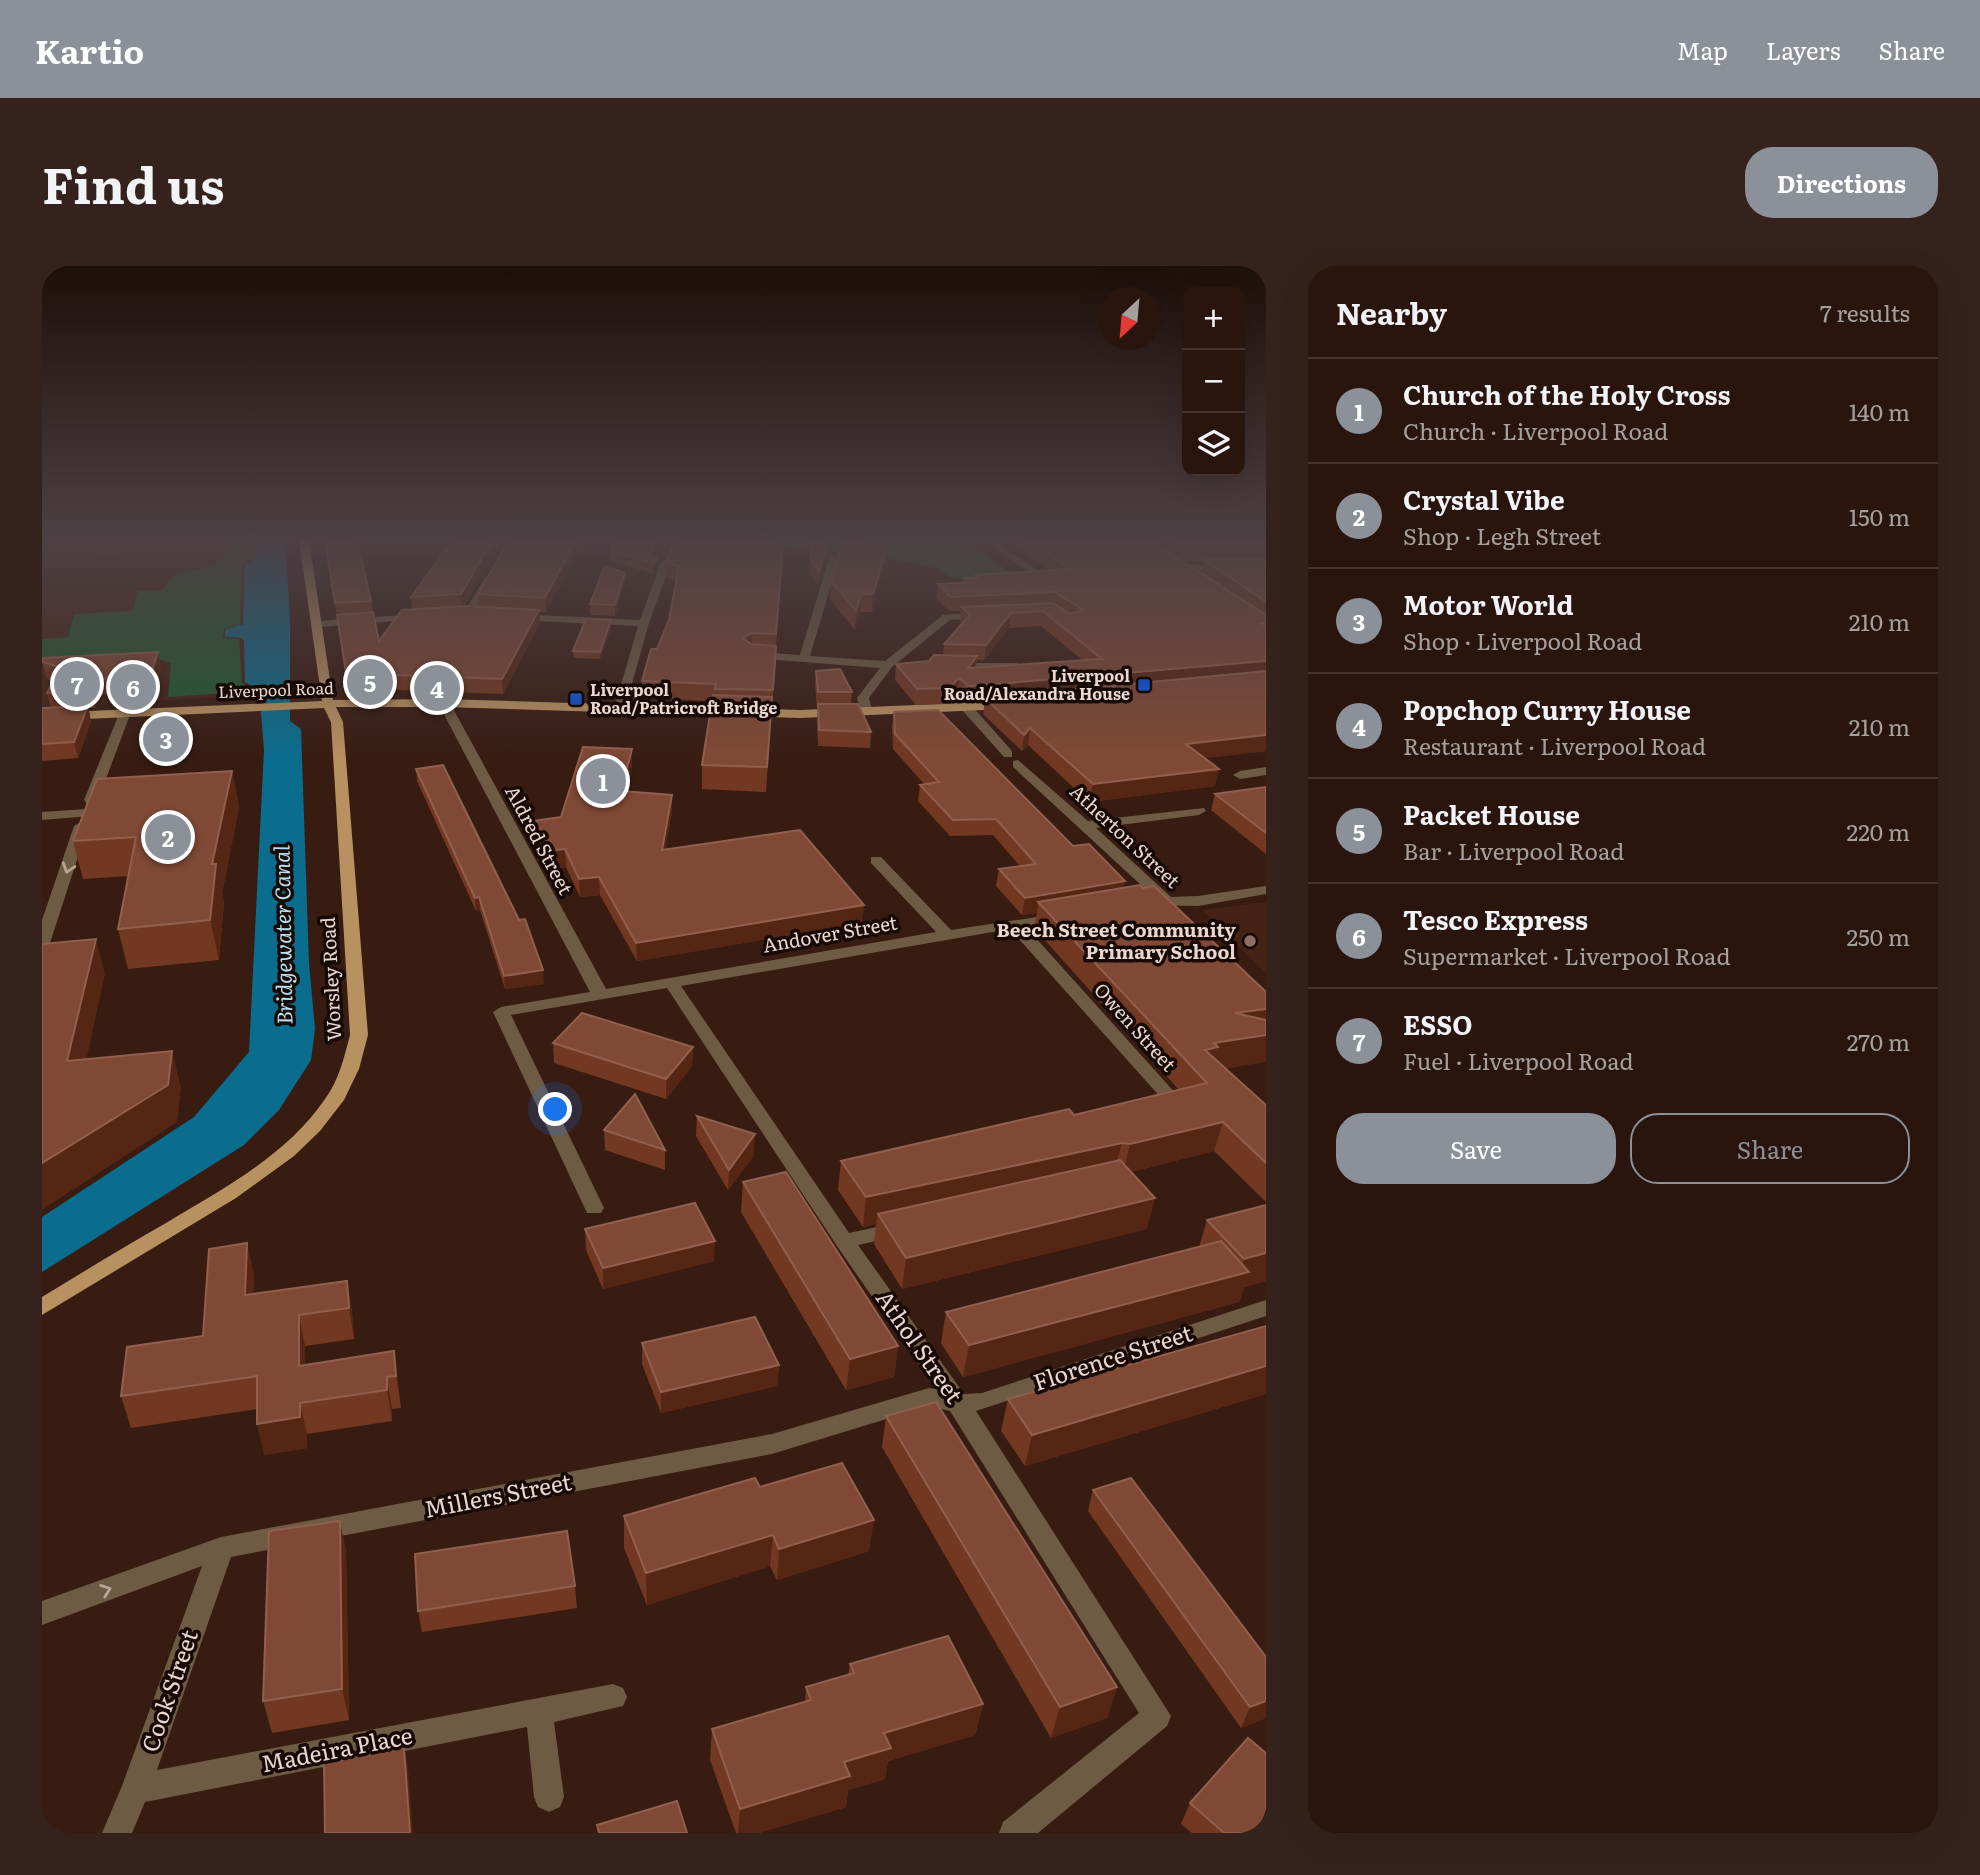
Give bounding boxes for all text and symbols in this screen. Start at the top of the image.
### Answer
text: Kartio [35,25,144,74]
text: Map [1677,32,1728,67]
text: Layers [1766,32,1840,67]
text: Share [1878,32,1945,67]
text: Find us [42,146,225,219]
button: Directions [1745,147,1938,218]
north arrow [1098,287,1161,350]
map controls [1182,287,1245,476]
button: + [1182,287,1245,350]
text: Nearby [1336,290,1447,334]
text: 7 results [1820,295,1910,329]
button: − [1182,350,1245,413]
text: Church of the Holy Cross [1403,374,1730,413]
text: 1 [1354,394,1364,428]
text: 140 m [1849,394,1910,428]
button: layers [1182,413,1245,476]
text: Church · Liverpool Road [1403,413,1668,447]
text: Crystal Vibe [1403,479,1565,518]
text: 2 [1353,499,1365,533]
text: 150 m [1849,499,1910,533]
text: Shop · Legh Street [1403,518,1601,552]
text: Motor World [1403,584,1574,623]
text: 3 [1353,604,1365,638]
text: 210 m [1849,604,1910,638]
text: Shop · Liverpool Road [1403,623,1642,657]
pin: 5 [347,656,393,708]
pin: 7 [54,658,100,710]
pin: 6 [110,661,156,713]
pin: 4 [414,662,460,714]
place label: Liverpool Road/Alexandra House [944,663,1130,705]
street label: Liverpool Road [218,675,334,703]
place label: Liverpool Road/Patricroft Bridge [590,677,777,719]
marker: Liverpool Road/Alexandra House [1136,677,1152,693]
text: Popchop Curry House [1403,689,1691,728]
marker: Liverpool Road/Patricroft Bridge [568,691,584,707]
text: 4 [1352,709,1366,743]
text: 210 m [1849,709,1910,743]
pin: 3 [143,713,189,765]
text: Restaurant · Liverpool Road [1403,728,1706,762]
pin: 1 [580,755,626,807]
street label: Atherton Street [1065,777,1187,894]
street label: Aldred Street [499,780,581,899]
text: Packet House [1403,794,1580,833]
pin: 2 [145,811,191,863]
text: 5 [1353,814,1365,848]
text: 220 m [1846,814,1910,848]
text: Bar · Liverpool Road [1403,833,1624,867]
water label: Bridgewater Canal [264,845,299,1025]
one-way arrow [61,861,76,873]
text: Tesco Express [1403,899,1588,938]
street label: Andover Street [760,907,900,959]
place label: Beech Street Community Primary School [997,915,1236,965]
street label: Worsley Road [313,916,347,1042]
text: 6 [1352,919,1366,953]
text: 250 m [1846,919,1910,953]
marker: Beech Street Community Primary School [1242,933,1258,949]
text: Supermarket · Liverpool Road [1403,938,1730,972]
street label: Owen Street [1088,976,1183,1077]
text: ESSO [1403,1004,1472,1043]
text: 7 [1353,1024,1365,1058]
text: 270 m [1847,1024,1910,1058]
text: Fuel · Liverpool Road [1403,1043,1634,1077]
your location [538,1092,572,1126]
button: Save [1336,1113,1616,1184]
button: Share [1630,1113,1910,1184]
street label: Athol Street [869,1282,973,1410]
street label: Florence Street [1028,1314,1197,1398]
street label: Millers Street [421,1463,575,1525]
one-way arrow [100,1584,112,1598]
street label: Cook Street [131,1624,205,1756]
street label: Madeira Place [258,1717,415,1779]

